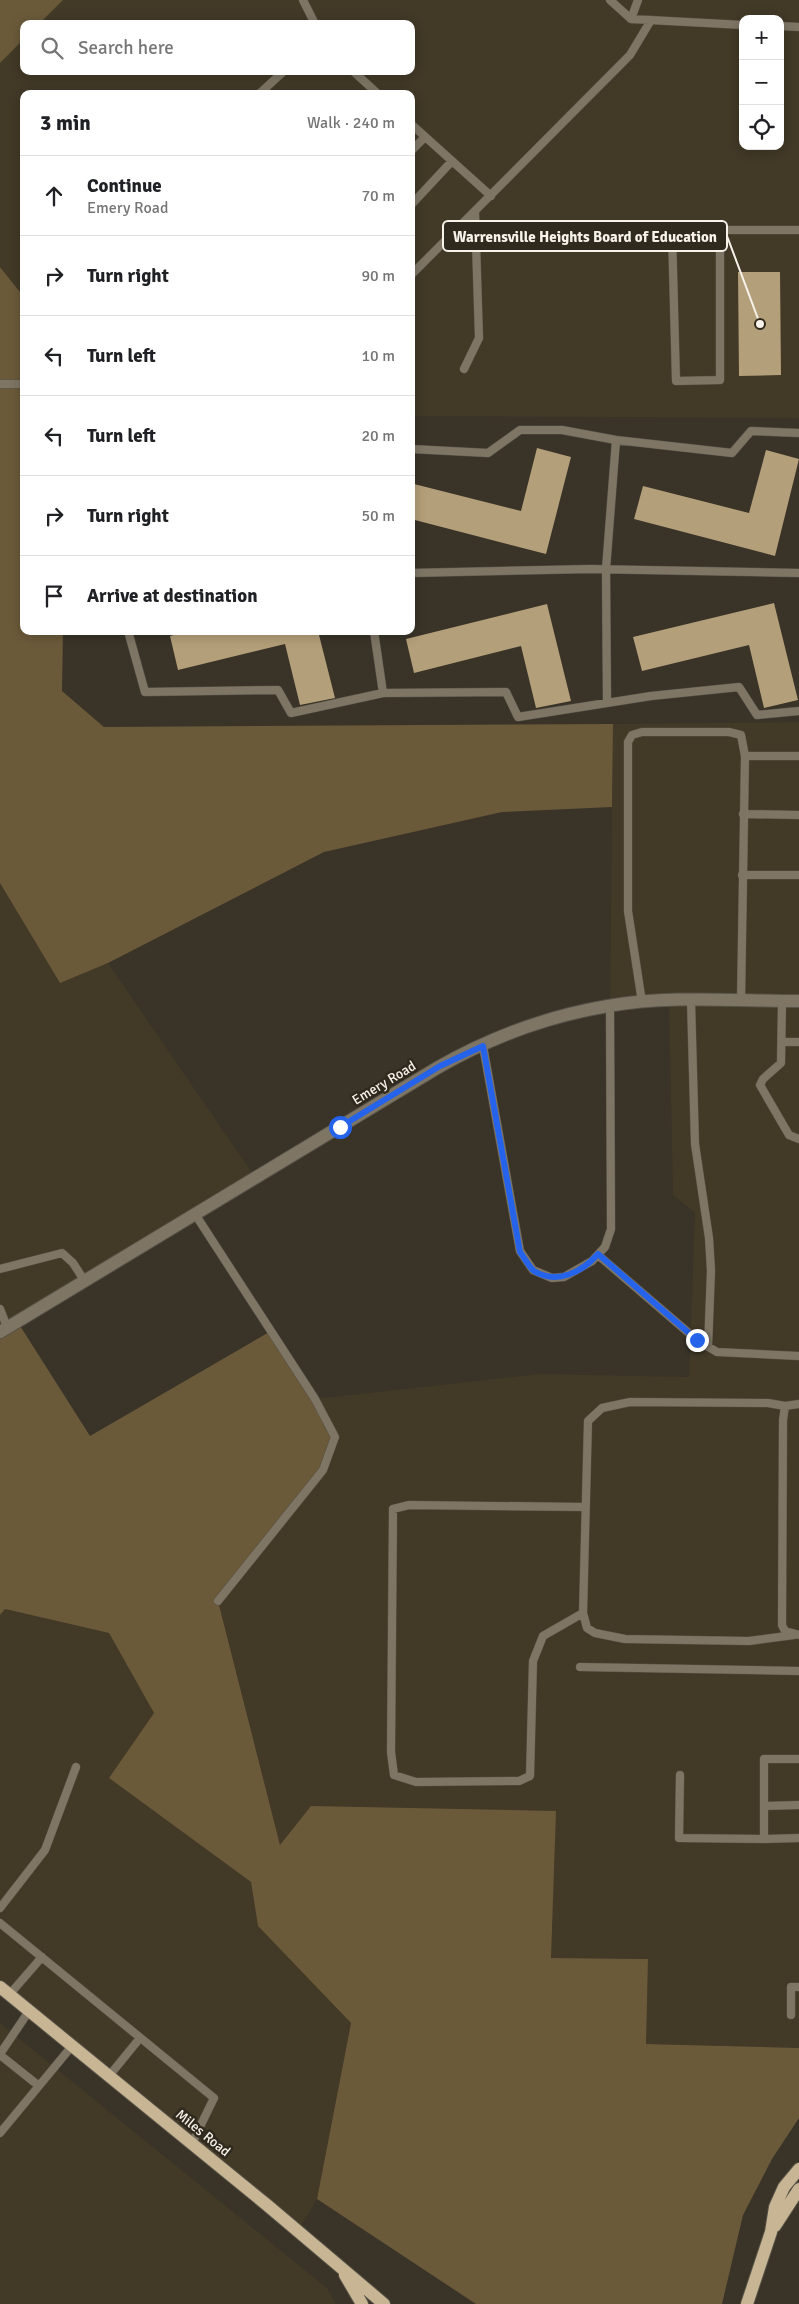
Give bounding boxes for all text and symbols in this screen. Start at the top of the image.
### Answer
map controls [739,15,784,150]
button: + [739,15,784,60]
search box [20,20,415,75]
icon: search [38,34,66,62]
text: Search here [78,36,174,60]
button: − [739,60,784,105]
button: locate [739,105,784,150]
text: 3 min [40,110,91,136]
text: Walk · 240 m [307,113,395,133]
text: Continue [87,174,162,198]
icon: ahead [40,182,68,210]
text: 70 m [361,186,395,206]
text: Emery Road [87,198,168,218]
callout: Warrensville Heights Board of Education [443,221,727,251]
text: Warrensville Heights Board of Education [453,228,717,246]
icon: right [40,262,68,290]
text: Turn right [87,264,169,288]
text: 90 m [361,266,395,286]
icon: left [40,342,68,370]
text: Turn left [87,344,156,368]
text: 10 m [361,346,395,366]
icon: left [40,422,68,450]
text: Turn left [87,424,156,448]
text: 20 m [361,426,395,446]
icon: right [40,502,68,530]
text: Turn right [87,504,169,528]
text: 50 m [361,506,395,526]
icon: arrive [40,582,68,610]
text: Arrive at destination [87,584,258,608]
street label: Emery Road [349,1057,419,1109]
route start [329,1116,352,1139]
route end [686,1329,709,1352]
street label: Miles Road [172,2106,234,2160]

